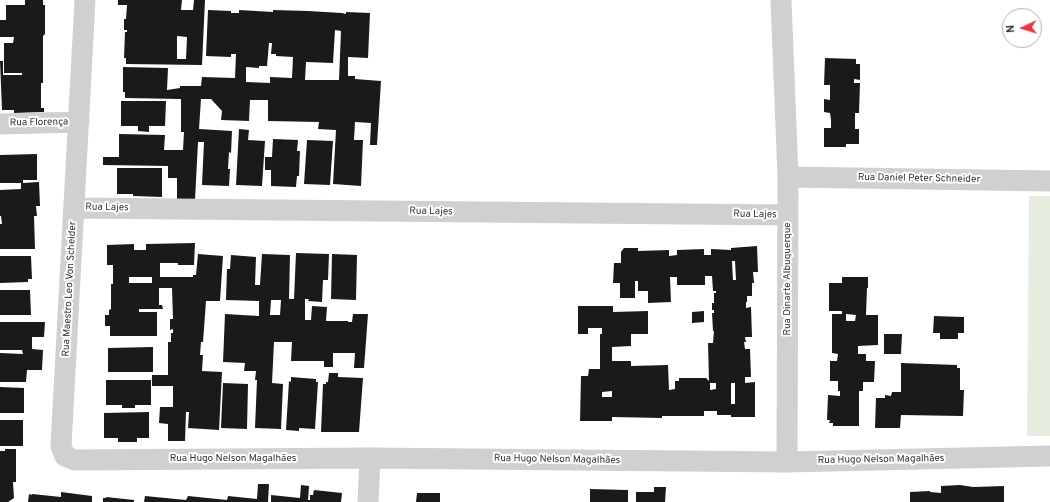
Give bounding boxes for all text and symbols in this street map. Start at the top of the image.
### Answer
north arrow [1002,8,1042,48]
text: N [1004,24,1018,33]
street label: Rua Florença [10,116,68,130]
street label: Rua Daniel Peter Schneider [858,172,980,186]
street label: Rua Lajes [85,202,129,214]
street label: Rua Lajes [409,206,453,218]
street label: Rua Lajes [733,209,777,221]
street label: Rua Maestro Leo Von Scheider [60,221,80,357]
street label: Rua Dinarte Albuquerque [782,222,794,336]
street label: Rua Hugo Nelson Magalhães [170,453,296,465]
street label: Rua Hugo Nelson Magalhães [494,453,620,467]
street label: Rua Hugo Nelson Magalhães [818,453,944,467]

